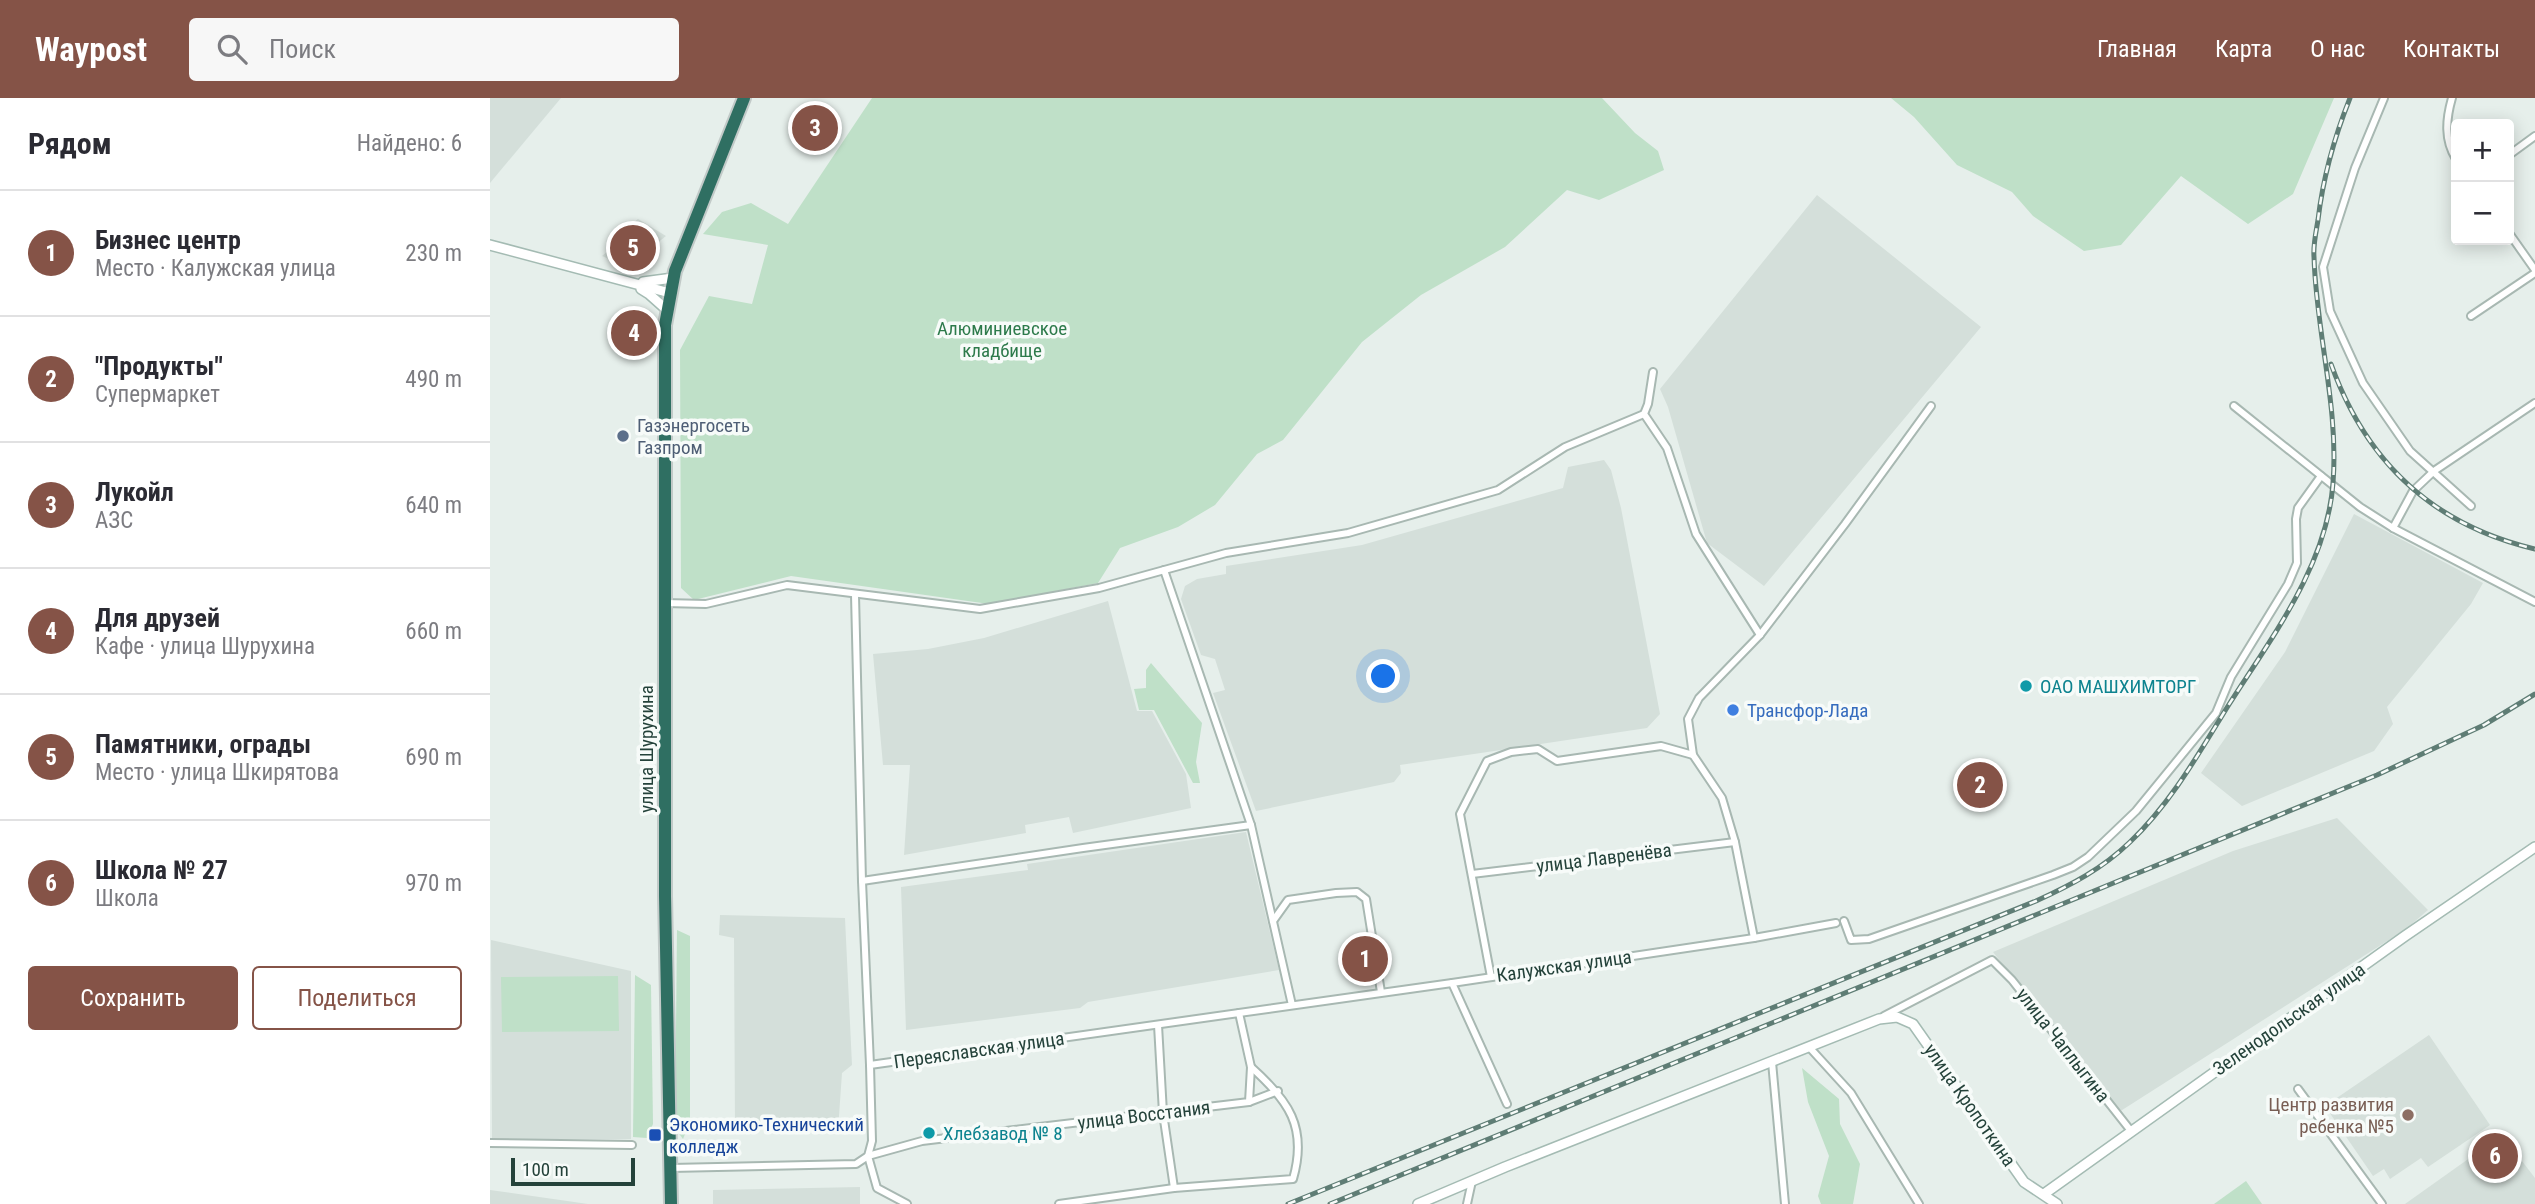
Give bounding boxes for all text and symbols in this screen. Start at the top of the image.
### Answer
search box [189,18,679,81]
text: Waypost [35,30,147,69]
icon: search [213,30,251,68]
text: Поиск [269,34,336,64]
text: Главная [2097,35,2177,63]
text: Карта [2215,35,2272,63]
text: О нас [2310,35,2365,63]
text: Контакты [2403,35,2500,63]
pin: 3 [792,102,838,154]
map controls [2451,119,2514,245]
button: + [2451,119,2514,182]
text: Рядом [28,126,112,161]
text: Найдено: 6 [357,130,462,157]
button: − [2451,182,2514,245]
pin: 5 [610,222,656,274]
text: Бизнес центр [95,225,241,255]
text: 1 [45,240,57,267]
text: 230 m [405,240,462,267]
text: Место · Калужская улица [95,255,336,282]
pin: 4 [611,307,657,359]
park label: Алюминиевское кладбище [937,317,1067,362]
text: "Продукты" [95,351,223,381]
text: 2 [45,366,57,393]
text: 490 m [405,366,462,393]
text: Супермаркет [95,381,220,408]
place label: Газэнергосеть Газпром [637,414,750,459]
marker: Газэнергосеть Газпром [615,428,631,444]
text: Лукойл [95,477,174,507]
text: 3 [45,492,57,519]
text: 640 m [405,492,462,519]
text: АЗС [95,507,133,534]
text: Для друзей [95,603,220,633]
text: 4 [45,618,57,645]
text: 660 m [405,618,462,645]
text: Кафе · улица Шурухина [95,633,315,660]
your location [1366,659,1400,693]
place label: ОАО МАШХИМТОРГ [2040,675,2196,698]
marker: ОАО МАШХИМТОРГ [2018,678,2034,694]
street label: улица Шурухина [635,685,658,813]
place label: Трансфор-Лада [1747,699,1868,722]
marker: Трансфор-Лада [1725,702,1741,718]
text: Памятники, ограды [95,729,311,759]
text: 5 [45,744,57,771]
text: 690 m [405,744,462,771]
text: Место · улица Шкирятова [95,759,339,786]
pin: 2 [1957,759,2003,811]
street label: улица Лавренёва [1535,838,1673,878]
text: Школа № 27 [95,855,228,885]
text: 6 [45,870,57,897]
text: 970 m [405,870,462,897]
text: Школа [95,885,159,912]
pin: 1 [1342,933,1388,985]
street label: Калужская улица [1495,945,1633,987]
street label: Зеленодольская улица [2208,958,2370,1080]
button: Сохранить [28,966,238,1030]
button: Поделиться [252,966,462,1030]
street label: улица Чаплыгина [2011,983,2115,1107]
street label: Переяславская улица [892,1027,1066,1073]
street label: улица Кропоткина [1919,1039,2021,1171]
place label: Центр развития ребенка №5 [2268,1093,2394,1138]
street label: улица Восстания [1076,1095,1212,1135]
marker: Центр развития ребенка №5 [2400,1107,2416,1123]
place label: Экономико-Технический колледж [669,1113,864,1158]
place label: Хлебзавод № 8 [943,1122,1063,1145]
marker: Хлебзавод № 8 [921,1125,937,1141]
marker: Экономико-Технический колледж [647,1127,663,1143]
pin: 6 [2472,1130,2518,1182]
scale bar [511,1155,635,1187]
text: 100 m [522,1158,569,1181]

